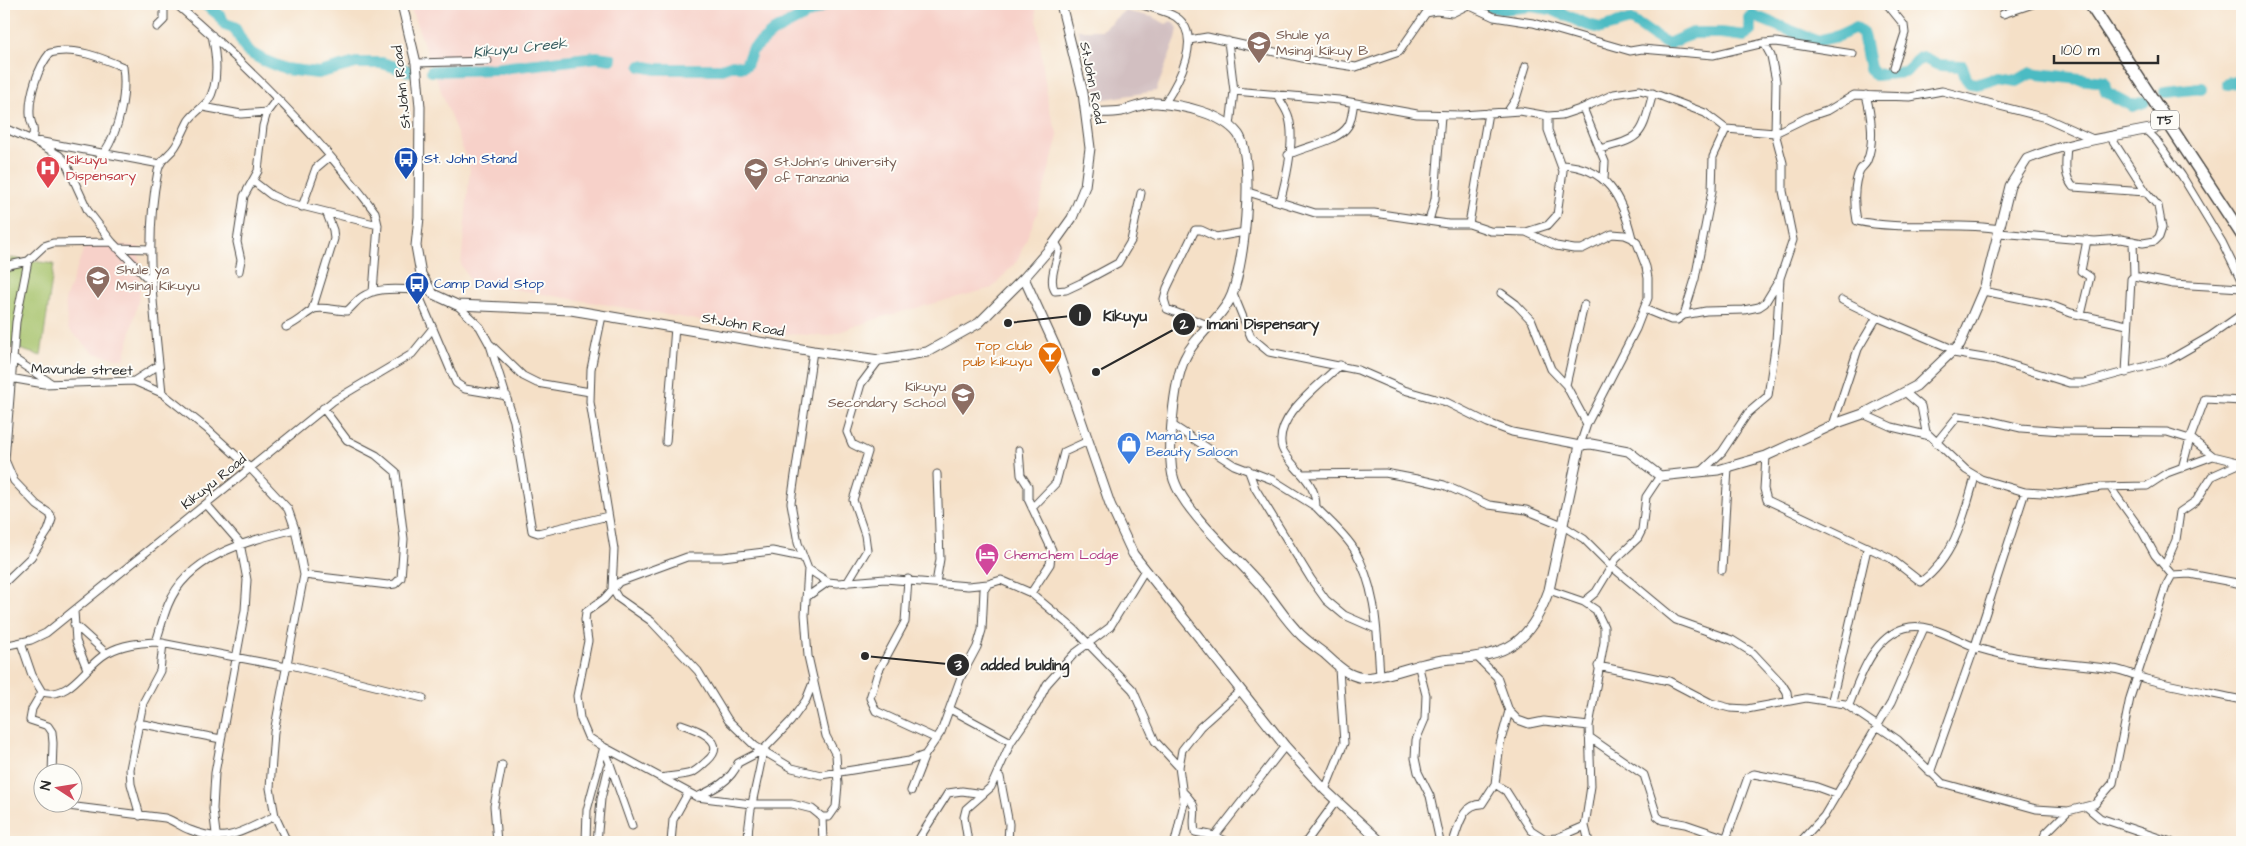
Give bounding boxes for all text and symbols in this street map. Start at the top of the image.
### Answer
place label: Shule ya Msingi Kikuy B [1276,25,1368,61]
school or university icon: Shule ya Msingi Kikuy B [1246,30,1272,64]
scale bar [2054,32,2157,64]
water label: Kikuyu Creek [472,33,569,64]
street label: St.John Road [1074,40,1110,126]
text: 100 m [2061,40,2100,61]
street label: St.John Road [388,44,416,130]
road number: T5 [2151,110,2179,130]
bus stop icon: St. John Stand [393,146,419,180]
place label: St. John Stand [424,149,517,169]
place label: Kikuyu Dispensary [66,150,136,186]
place label: St.John's University of Tanzania [774,152,897,188]
hospital icon: Kikuyu Dispensary [35,155,61,189]
school or university icon: St.John's University of Tanzania [743,157,769,191]
place label: Shule ya Msingi Kikuyu [116,260,200,296]
school or university icon: Shule ya Msingi Kikuyu [85,265,111,299]
bus stop icon: Camp David Stop [404,271,430,305]
place label: Camp David Stop [434,274,544,294]
callout: Kikuyu [1068,300,1157,330]
text: 1 [1079,306,1081,327]
text: Kikuyu [1103,306,1147,328]
street label: St.John Road [700,308,786,342]
callout: Imani Dispensary [1172,309,1329,339]
text: 2 [1179,314,1189,335]
text: Imani Dispensary [1207,314,1320,336]
place label: Top club pub kikuyu [962,336,1032,372]
bar icon: Top club pub kikuyu [1037,341,1063,375]
street label: Mavunde street [31,359,133,381]
place label: Kikuyu Secondary School [828,377,946,413]
school or university icon: Kikuyu Secondary School [950,382,976,416]
place label: Mama Lisa Beauty Saloon [1146,426,1238,462]
shop icon: Mama Lisa Beauty Saloon [1116,431,1142,465]
street label: Kikuyu Road [177,449,251,515]
hotel icon: Chemchem Lodge [974,542,1000,576]
place label: Chemchem Lodge [1004,545,1119,565]
callout: added bulding [945,650,1079,680]
text: 3 [953,655,962,676]
text: added bulding [980,655,1069,678]
north arrow [32,764,82,814]
text: N [36,779,57,792]

